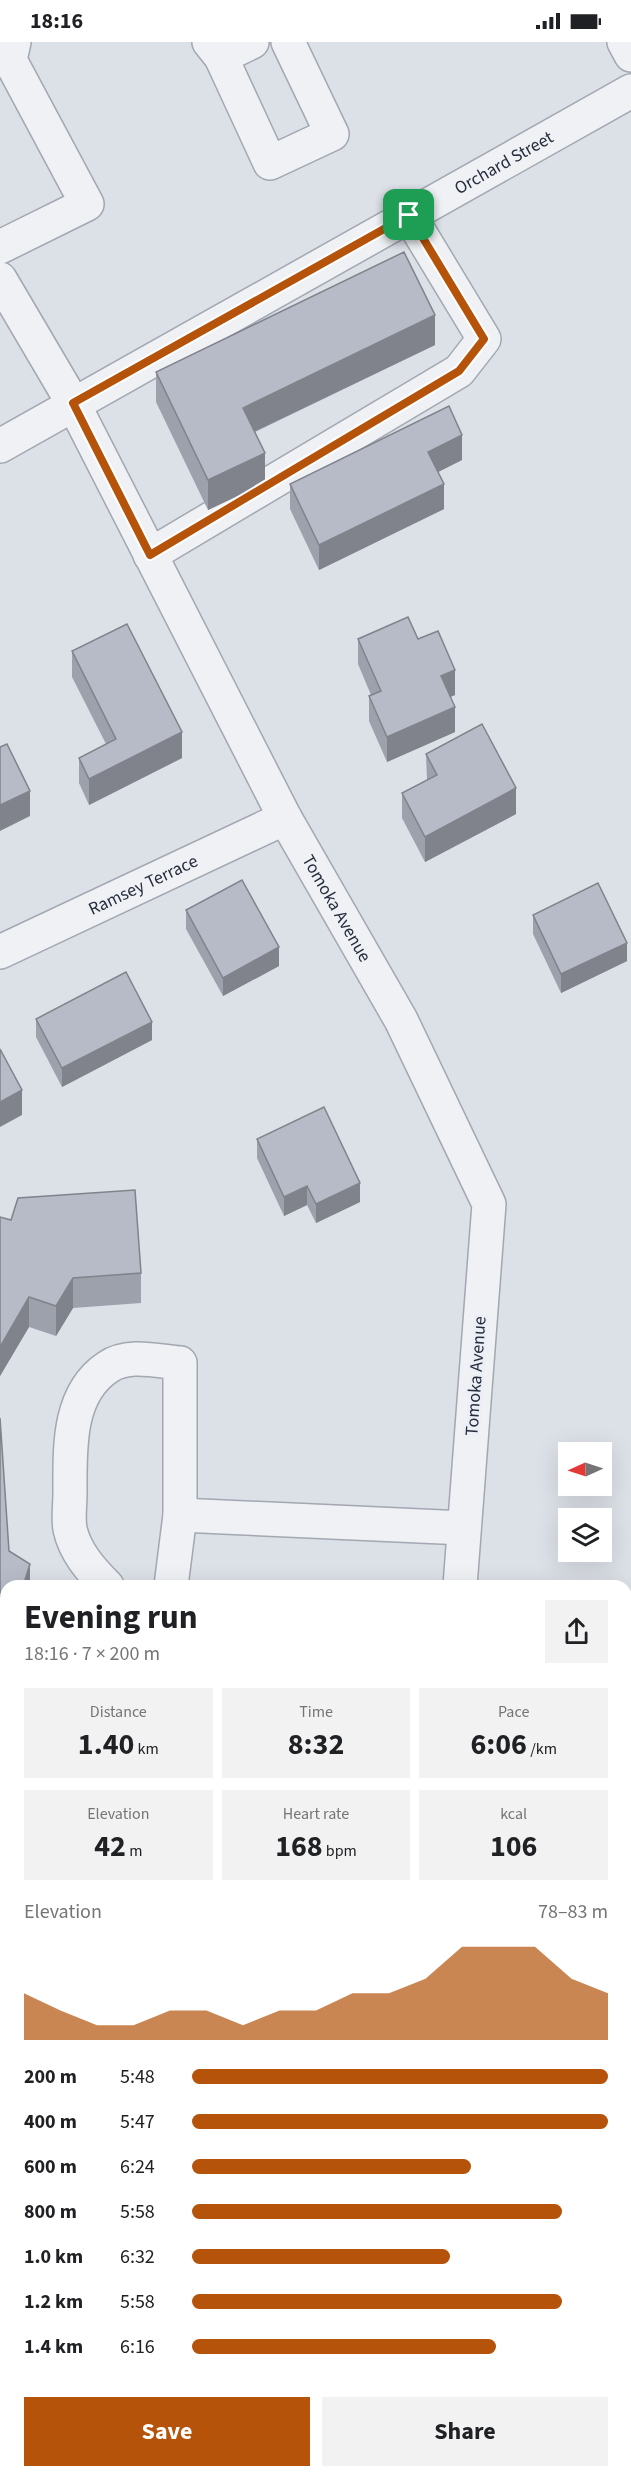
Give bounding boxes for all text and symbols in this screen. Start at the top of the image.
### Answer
text: 18:16 [30,5,83,37]
street label: Orchard Street [450,125,558,200]
pin [383,189,434,240]
icon: arrive [392,198,425,231]
street label: Ramsey Terrace [84,848,202,921]
street label: Tomoka Avenue [296,850,378,967]
street label: Tomoka Avenue [459,1315,493,1437]
north arrow [558,1442,612,1496]
map controls [558,1442,612,1562]
button: layers [558,1508,612,1562]
text: Evening run [24,1594,198,1641]
button: share [545,1600,608,1663]
text: 18:16 · 7 × 200 m [24,1640,160,1668]
text: Distance [90,1701,147,1723]
text: Time [299,1701,333,1723]
text: Pace [498,1701,529,1723]
text: 1.40 [78,1723,134,1766]
text: 8:32 [288,1723,344,1766]
text: 6:06 [470,1723,527,1766]
text: km [134,1738,159,1760]
text: /km [527,1738,557,1760]
text: Elevation [87,1803,149,1825]
text: Heart rate [283,1803,349,1825]
text: kcal [500,1803,527,1825]
text: 42 [94,1825,126,1868]
text: 168 [275,1825,323,1868]
text: 106 [490,1825,537,1868]
text: m [126,1840,142,1862]
text: bpm [323,1840,357,1862]
text: Elevation [24,1898,102,1926]
text: 78–83 m [538,1898,608,1926]
text: 200 m [24,2063,77,2091]
text: 5:48 [120,2063,155,2091]
text: 400 m [24,2108,77,2136]
text: 5:47 [120,2108,155,2136]
text: 600 m [24,2153,77,2181]
text: 6:24 [120,2153,155,2181]
text: 800 m [24,2198,77,2226]
text: 5:58 [120,2198,155,2226]
text: 1.0 km [24,2243,83,2271]
text: 6:32 [120,2243,155,2271]
text: 1.2 km [24,2288,83,2316]
text: 5:58 [120,2288,155,2316]
text: 1.4 km [24,2333,83,2361]
text: 6:16 [120,2333,155,2361]
button: Save [24,2397,310,2466]
button: Share [322,2397,608,2466]

